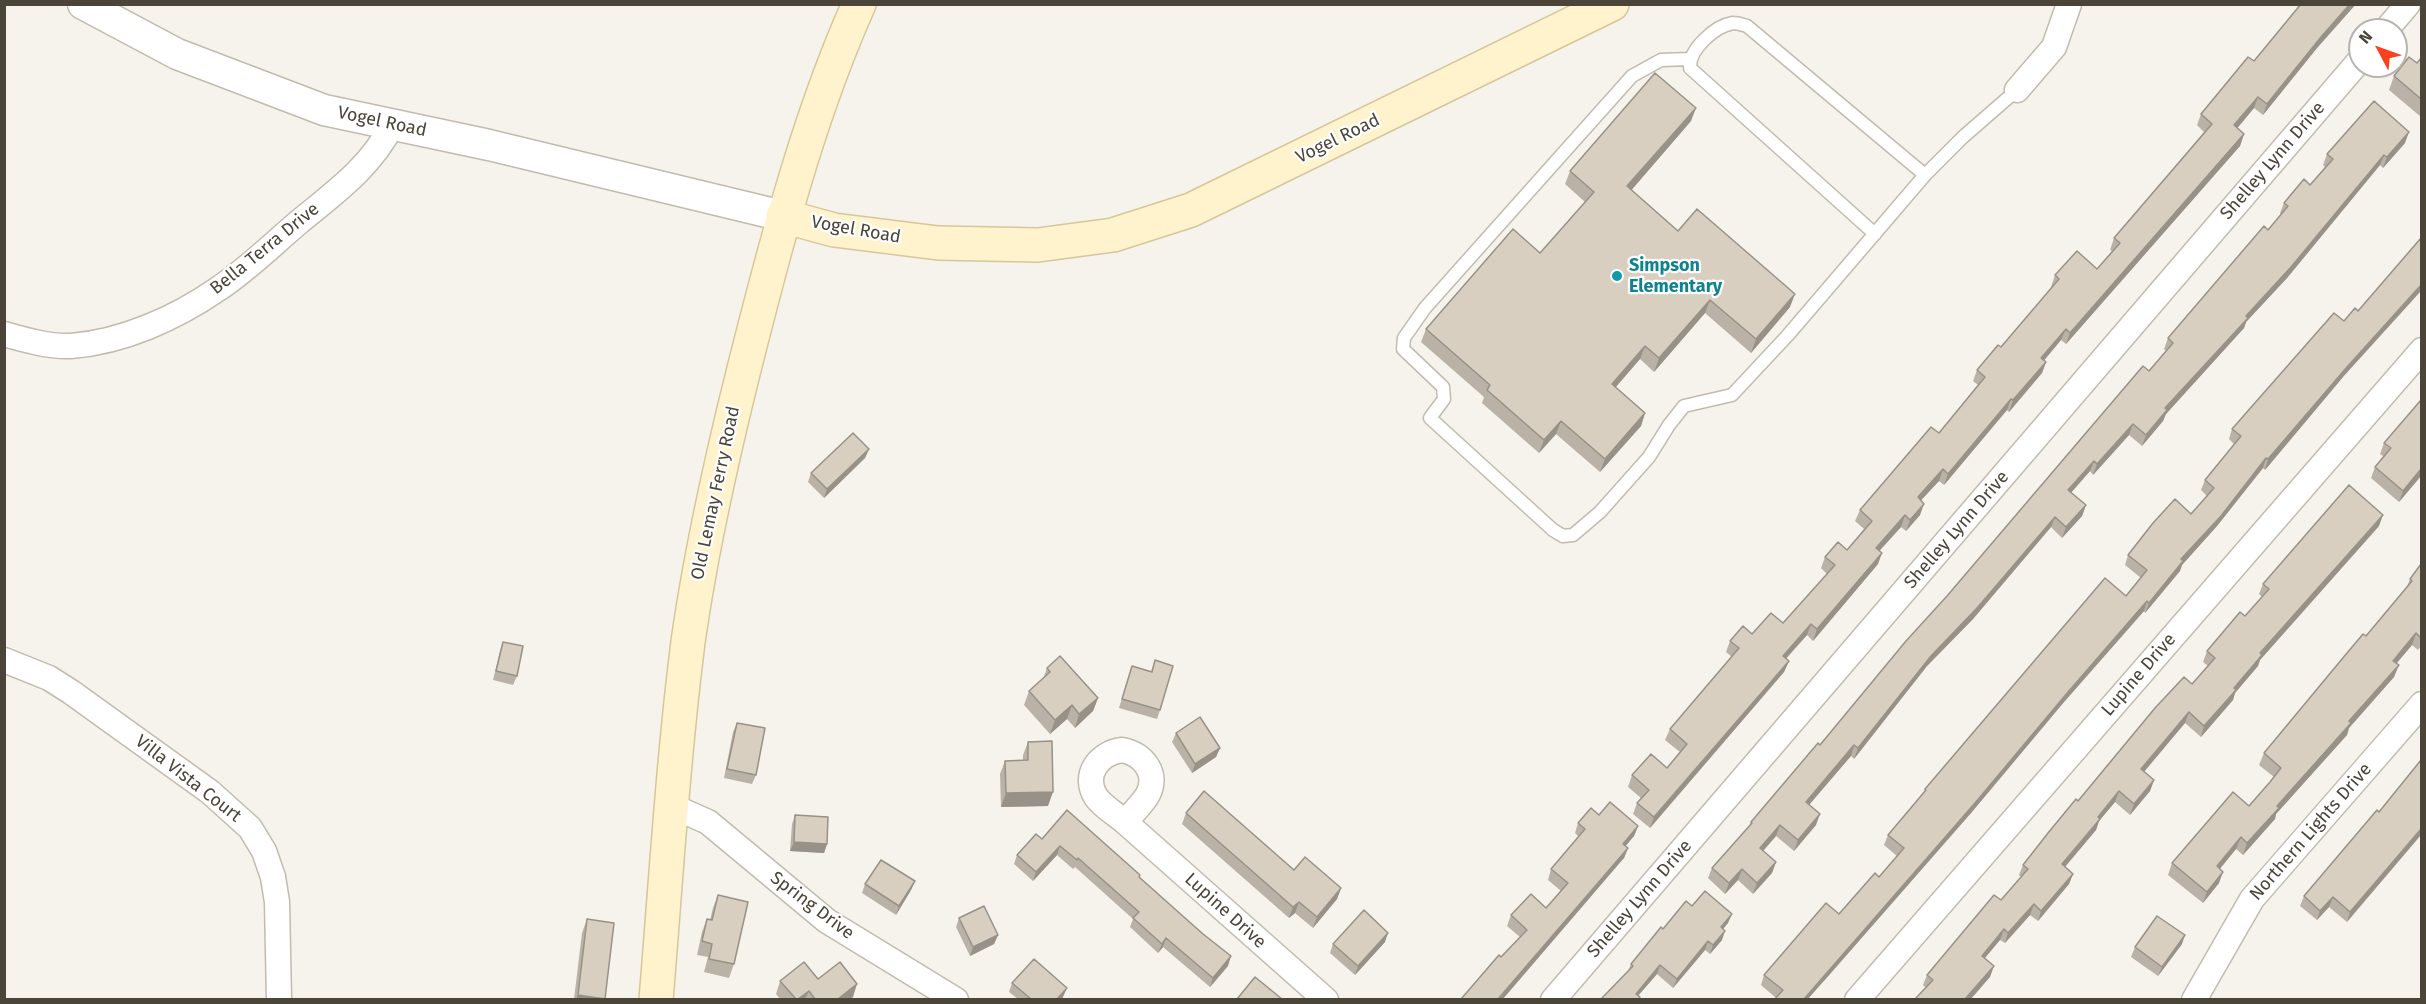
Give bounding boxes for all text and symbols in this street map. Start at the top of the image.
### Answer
north arrow [2348,18,2408,78]
text: N [2355,27,2376,47]
street label: Shelley Lynn Drive [2216,98,2330,224]
street label: Vogel Road [335,102,429,142]
street label: Vogel Road [1293,109,1383,169]
street label: Bella Terra Drive [206,198,324,300]
street label: Vogel Road [810,212,902,248]
place label: Simpson Elementary [1629,255,1722,298]
marker: Simpson Elementary [1610,269,1624,283]
street label: Old Lemay Ferry Road [687,404,745,582]
street label: Shelley Lynn Drive [1900,467,2014,593]
street label: Lupine Drive [2097,629,2181,721]
street label: Villa Vista Court [131,731,245,827]
street label: Northern Lights Drive [2246,759,2376,905]
street label: Shelley Lynn Drive [1583,836,1697,962]
street label: Spring Drive [766,867,858,945]
street label: Lupine Drive [1180,869,1270,953]

